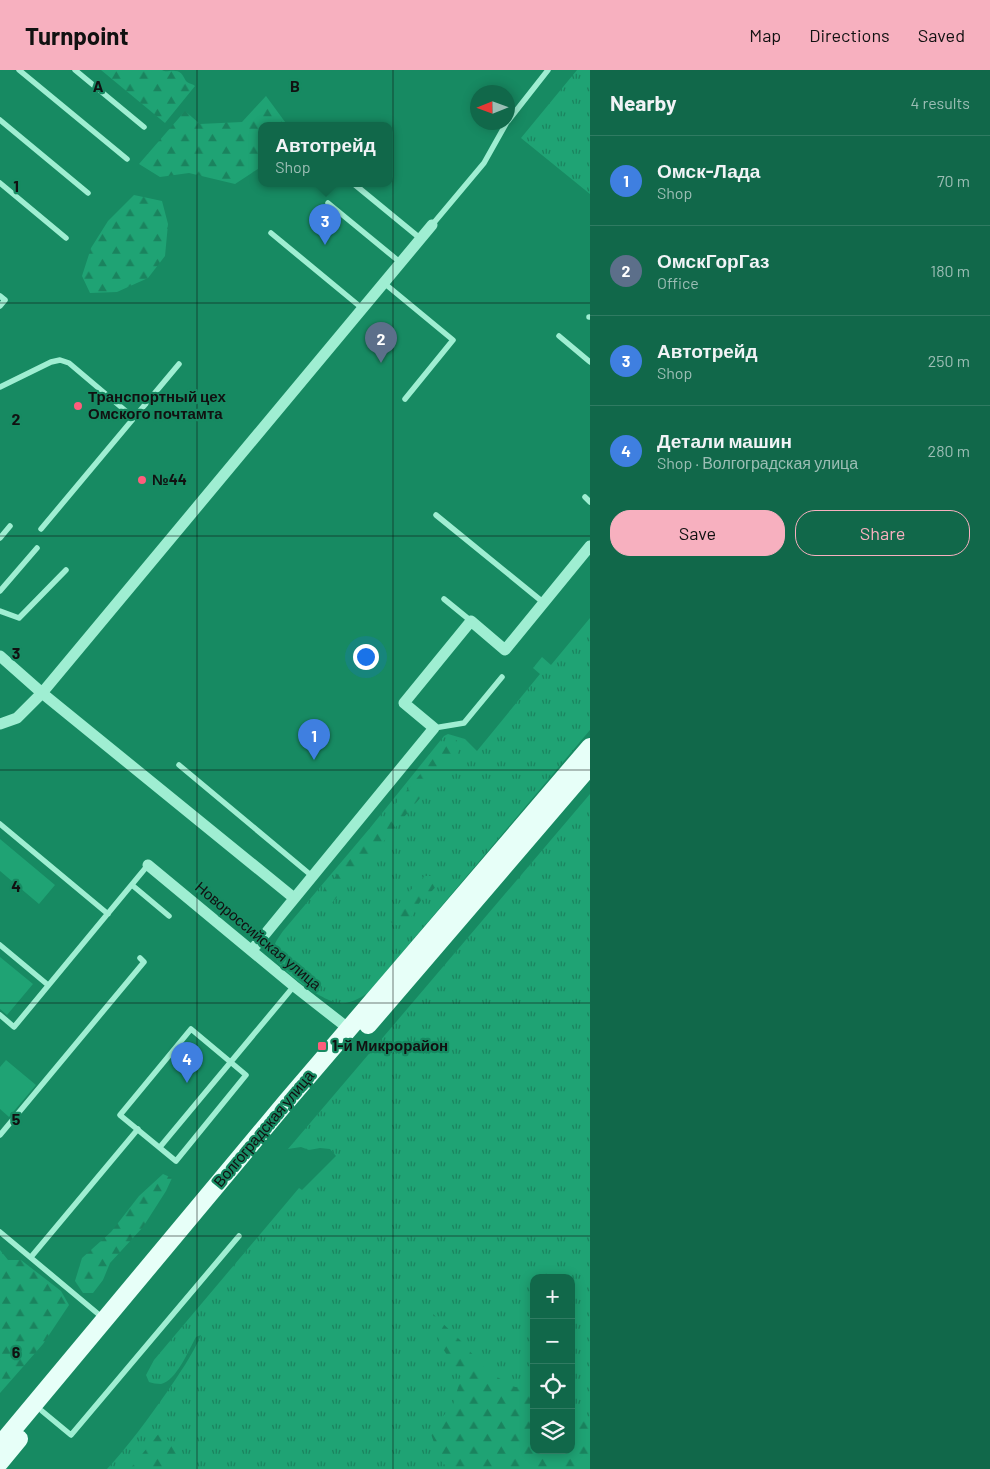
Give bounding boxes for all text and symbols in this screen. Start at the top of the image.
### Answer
text: Turnpoint [25,21,129,50]
text: Map [749,24,781,46]
text: Directions [809,24,890,46]
text: Saved [918,24,965,46]
text: A [93,76,104,95]
text: B [290,76,300,95]
north arrow [470,85,515,130]
text: Nearby [610,90,676,115]
text: 4 results [910,93,970,112]
popup [258,122,393,187]
text: Автотрейд [275,133,376,156]
text: Shop [275,157,311,176]
text: Омск-Лада [657,159,760,182]
text: 1 [623,171,629,190]
text: 70 m [937,171,970,190]
text: 1 [13,176,19,195]
text: Shop [657,183,692,202]
pin: 3 [309,204,341,245]
text: ОмскГорГаз [657,249,769,272]
text: 2 [622,261,630,280]
text: 180 m [931,261,970,280]
text: Office [657,273,699,292]
pin: 2 [365,322,397,363]
text: Автотрейд [657,339,758,362]
text: 3 [622,351,630,370]
text: 250 m [928,351,970,370]
text: Shop [657,363,692,382]
place label: Транспортный цех Омского почтамта [88,387,226,422]
marker: Транспортный цех Омского почтамта [72,400,84,412]
text: 2 [12,409,21,428]
text: Детали машин [657,429,792,452]
text: 4 [621,441,631,460]
text: 280 m [928,441,970,460]
text: Shop · Волгоградская улица [657,453,858,472]
place label: №44 [152,470,187,488]
marker: №44 [136,474,148,486]
button: Save [610,510,785,556]
button: Share [795,510,970,556]
text: 3 [12,643,20,662]
your location [353,644,379,670]
pin: 1 [298,719,330,760]
text: 4 [11,876,21,895]
street label: Новороссийская улица [192,877,326,994]
place label: 1-й Микрорайон [332,1036,448,1054]
marker: 1-й Микрорайон [316,1040,328,1052]
pin: 4 [171,1042,203,1083]
street label: Волгоградская улица [209,1066,318,1190]
text: 5 [12,1109,21,1128]
map controls [530,1274,575,1454]
button: + [530,1274,575,1319]
button: − [530,1319,575,1364]
text: 6 [12,1342,21,1361]
button: locate [530,1364,575,1409]
button: layers [530,1409,575,1454]

